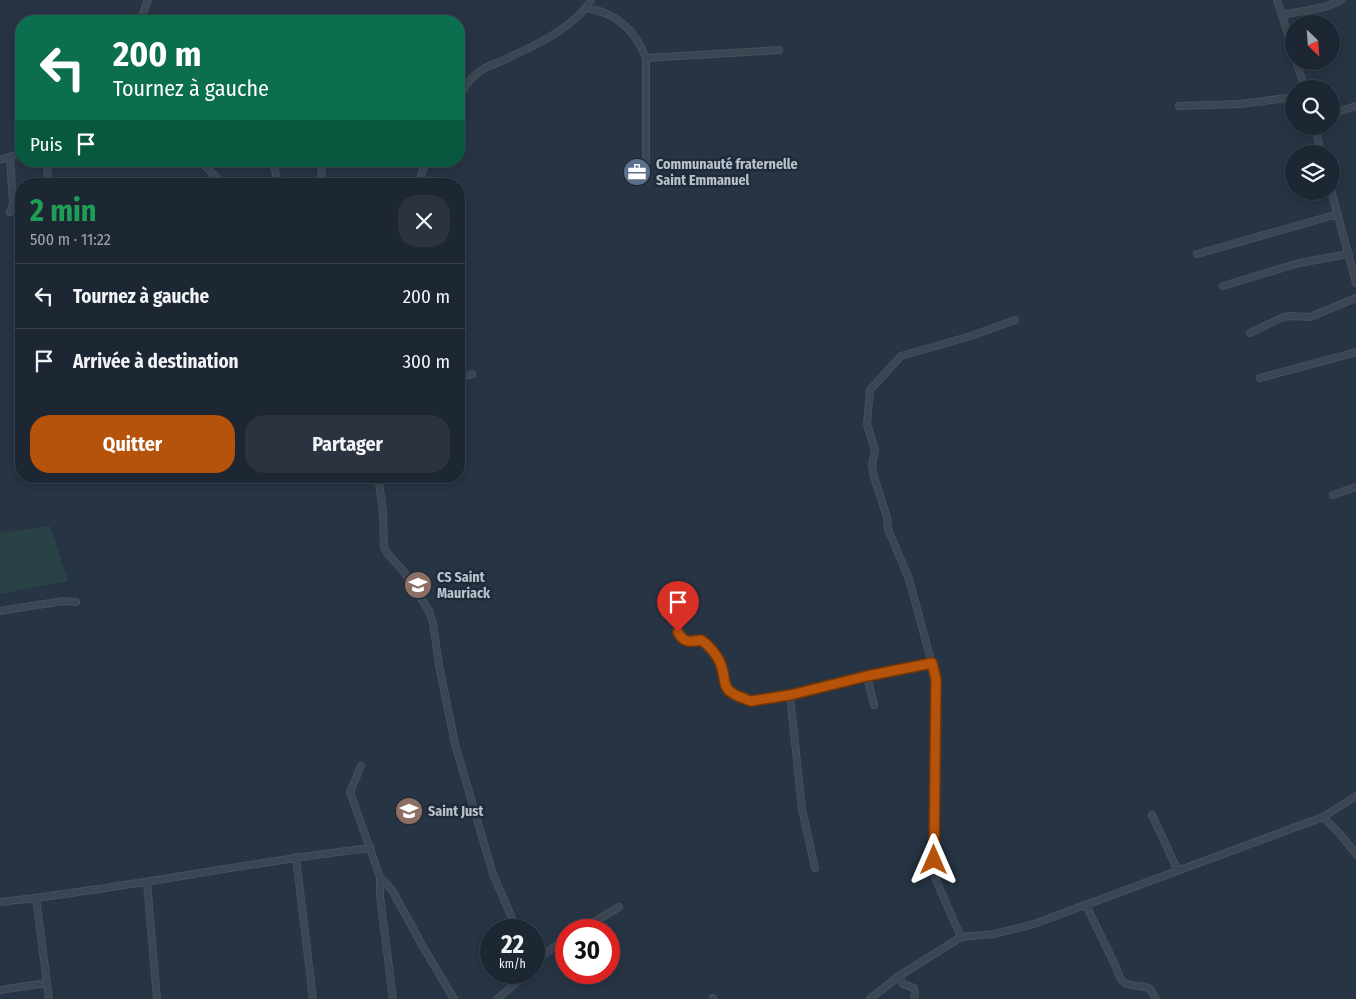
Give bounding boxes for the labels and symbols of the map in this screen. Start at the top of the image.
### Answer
north arrow [1285,15,1340,70]
place label: Communauté fraternelle Saint Emmanuel [656,156,798,189]
office icon: Communauté fraternelle Saint Emmanuel [622,157,652,187]
place label: CS Saint Mauriack [437,569,491,602]
school or university icon: CS Saint Mauriack [403,570,433,600]
pin [657,581,699,632]
school or university icon: Saint Just [394,796,424,826]
place label: Saint Just [428,803,484,820]
position arrow [907,833,959,885]
speed limit sign: 30 [555,919,620,984]

